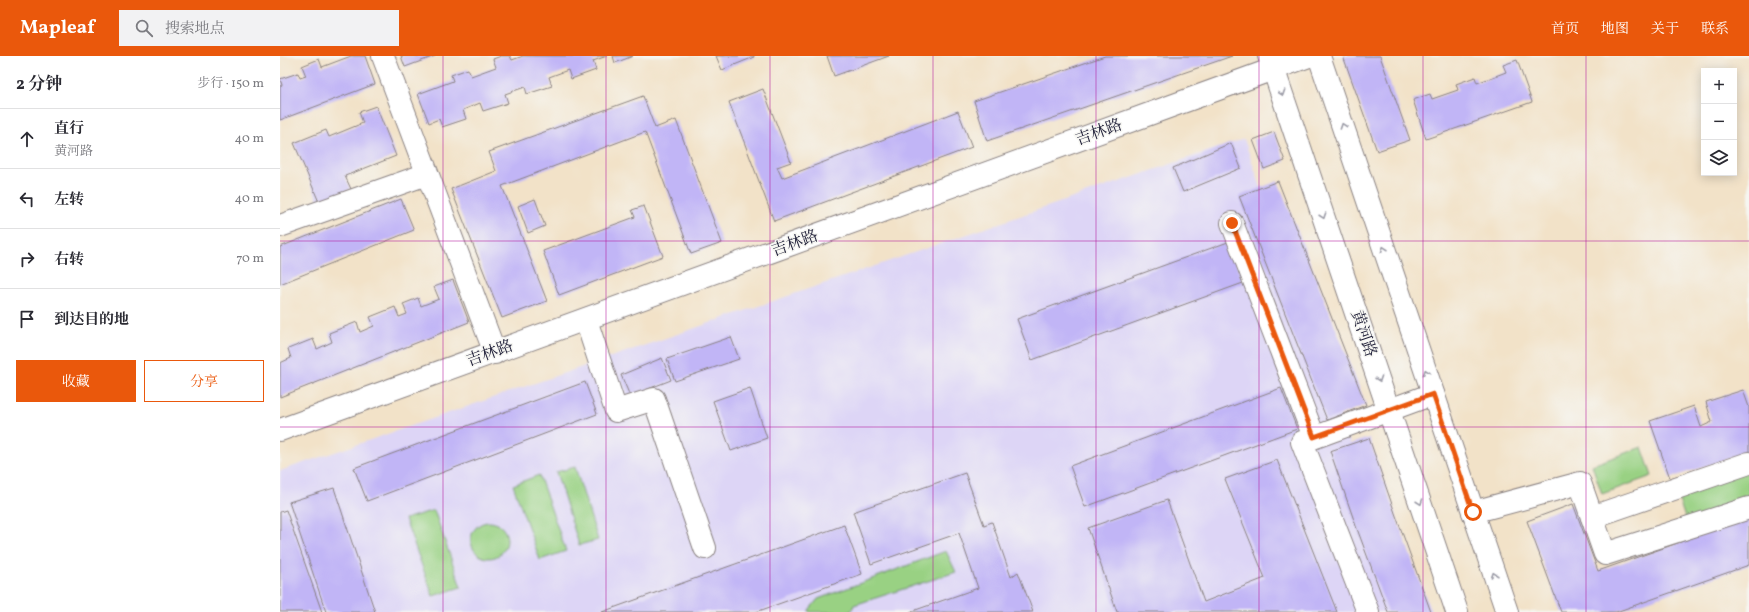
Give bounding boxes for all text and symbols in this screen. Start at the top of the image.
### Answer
search box [119,10,399,46]
text: Mapleaf [20,15,95,41]
icon: search [133,17,155,39]
text: 搜索地点 [165,19,225,40]
text: 首页 [1551,20,1579,39]
text: 地图 [1601,20,1629,39]
text: 关于 [1651,20,1679,39]
text: 联系 [1701,20,1729,39]
map controls [1701,68,1737,176]
button: + [1701,68,1737,104]
text: 2 分钟 [16,73,62,96]
text: 步行 · 150 m [197,75,264,93]
one-way arrow [1277,89,1286,96]
button: − [1701,104,1737,140]
street label: 吉林路 [1073,114,1125,152]
text: 直行 [54,119,84,140]
one-way arrow [1339,123,1347,130]
icon: ahead [16,128,38,150]
text: 40 m [235,130,264,148]
button: layers [1701,140,1737,176]
text: 黄河路 [54,143,93,161]
icon: left [16,188,38,210]
text: 左转 [54,190,84,211]
text: 40 m [235,190,264,208]
one-way arrow [1319,212,1327,219]
route end [1223,214,1241,232]
street label: 吉林路 [769,225,821,263]
one-way arrow [1380,246,1389,253]
icon: right [16,248,38,270]
text: 右转 [54,250,84,271]
text: 70 m [236,250,264,268]
icon: arrive [16,308,38,330]
street label: 黄河路 [1345,308,1381,360]
text: 到达目的地 [54,310,129,331]
street label: 吉林路 [464,335,516,373]
button: 收藏 [16,360,136,402]
button: 分享 [144,360,264,402]
one-way arrow [1422,369,1431,376]
one-way arrow [1374,375,1382,382]
one-way arrow [1415,499,1424,506]
route start [1464,503,1482,521]
one-way arrow [1491,572,1499,579]

